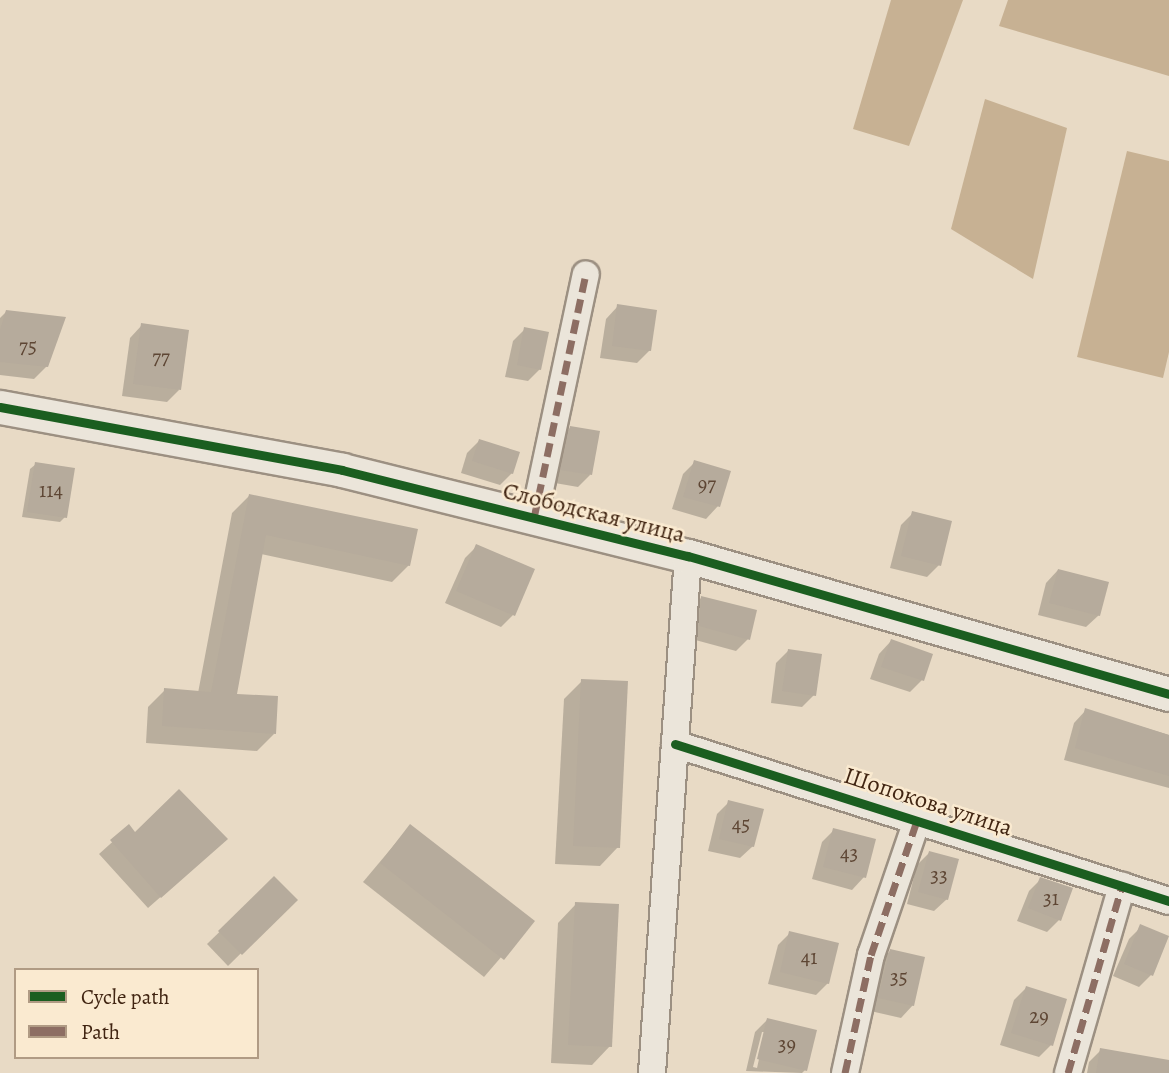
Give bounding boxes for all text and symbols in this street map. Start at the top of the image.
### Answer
house number: 75 [19,333,37,359]
house number: 77 [152,344,170,370]
house number: 97 [698,471,716,497]
street label: Слободская улица [500,476,688,550]
house number: 114 [39,477,63,503]
street label: Шопокова улица [840,761,1016,843]
house number: 45 [732,811,750,837]
house number: 43 [840,840,858,866]
house number: 33 [930,862,948,888]
house number: 31 [1043,885,1059,911]
house number: 41 [801,944,817,970]
house number: 35 [890,964,908,990]
legend [14,968,259,1059]
text: Cycle path [81,983,170,1011]
house number: 29 [1029,1003,1049,1029]
text: Path [81,1018,120,1046]
house number: 39 [778,1031,796,1057]

